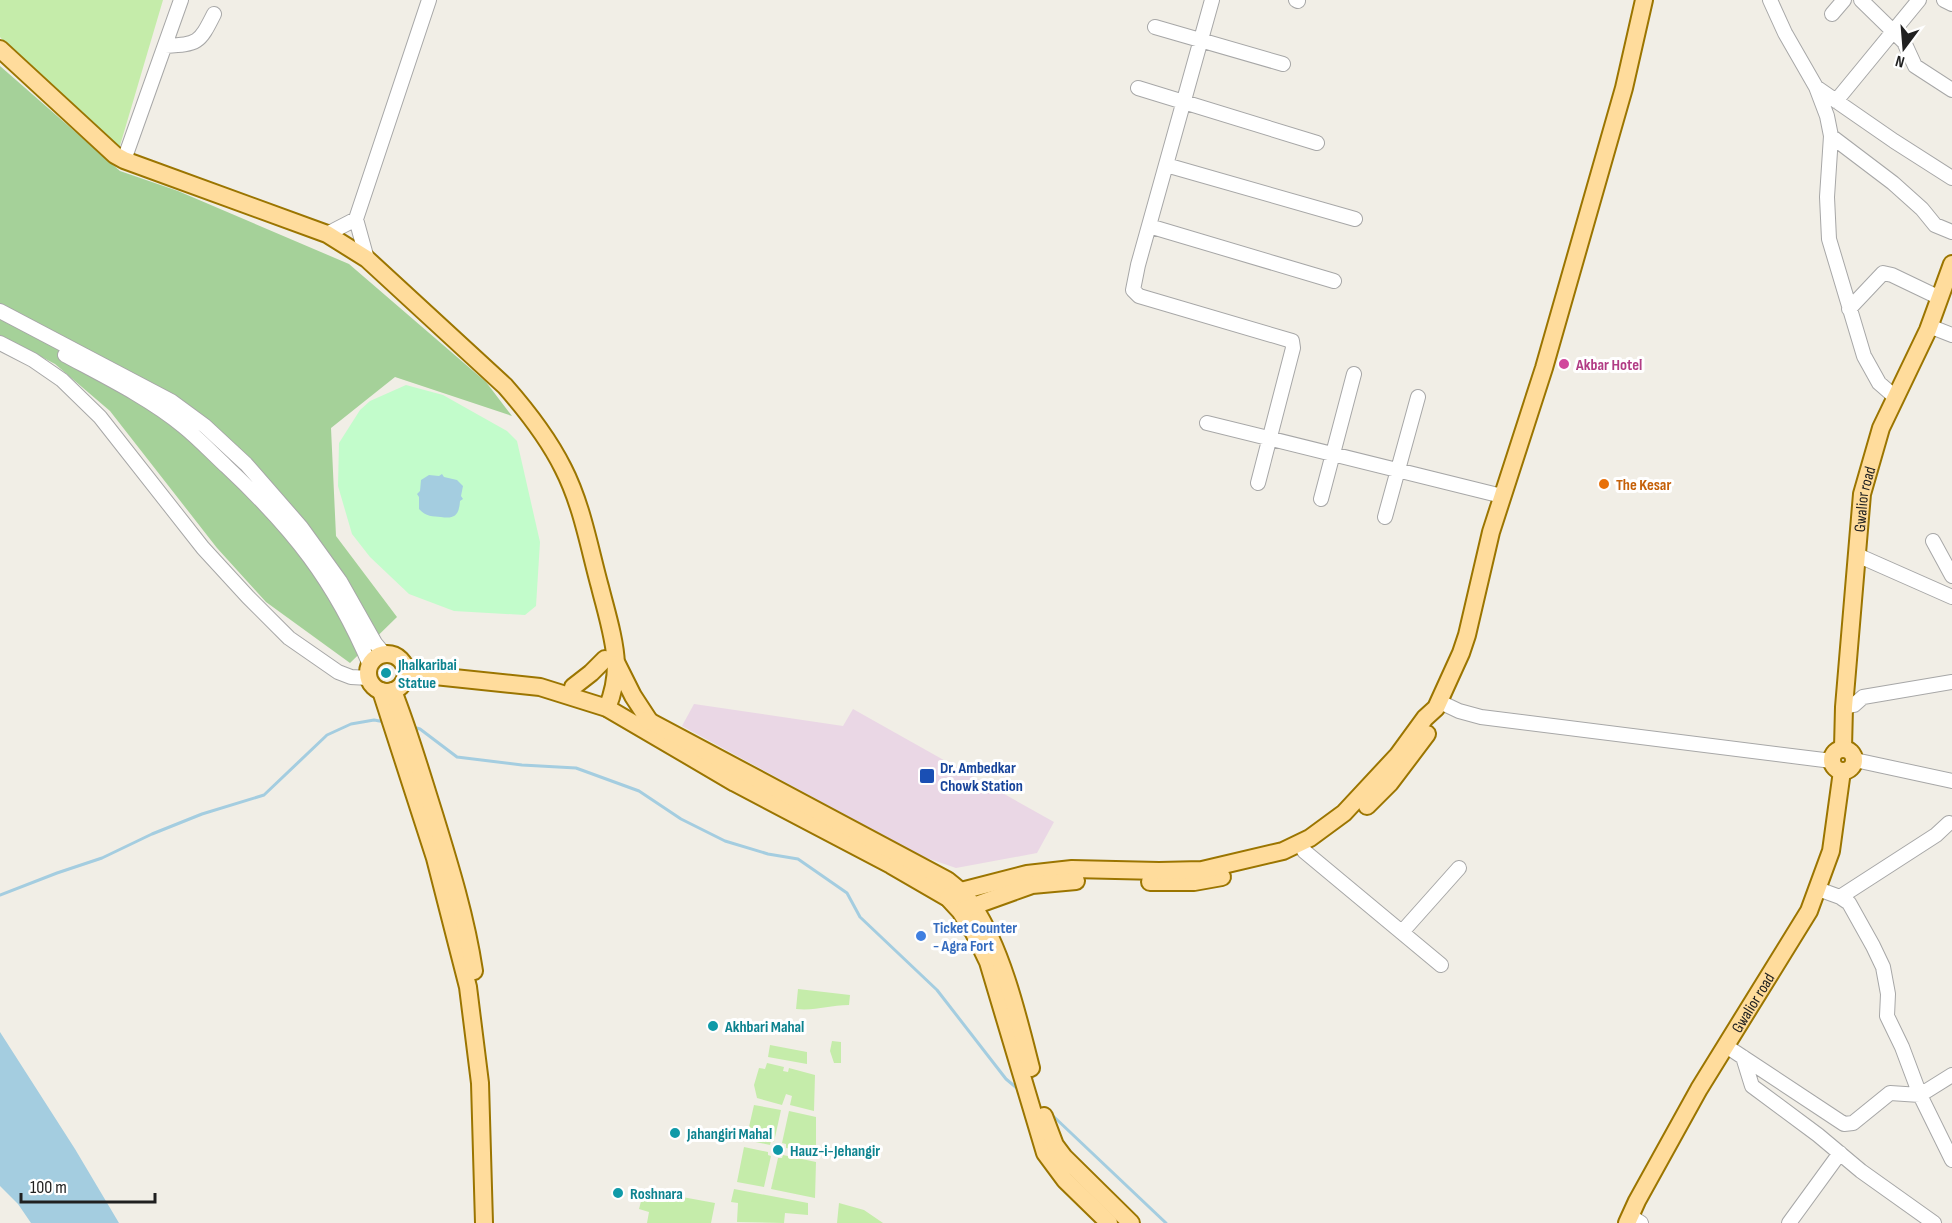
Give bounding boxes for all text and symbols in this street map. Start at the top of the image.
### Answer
north arrow [1874,18,1934,78]
text: N [1894,51,1907,71]
place label: Akbar Hotel [1575,356,1642,375]
marker: Akbar Hotel [1557,357,1571,371]
street label: Gwalior road [1851,464,1880,533]
place label: The Kesar [1616,476,1671,495]
marker: The Kesar [1597,477,1611,491]
place label: Jhalkaribai Statue [397,656,457,693]
marker: Jhalkaribai Statue [379,666,393,680]
place label: Dr. Ambedkar Chowk Station [940,759,1023,796]
marker: Dr. Ambedkar Chowk Station [918,767,936,785]
place label: Ticket Counter - Agra Fort [933,919,1017,956]
marker: Ticket Counter - Agra Fort [914,929,928,943]
street label: Gwalior road [1728,970,1779,1037]
place label: Akhbari Mahal [724,1018,804,1037]
marker: Akhbari Mahal [706,1019,720,1033]
place label: Jahangiri Mahal [686,1125,772,1144]
marker: Jahangiri Mahal [668,1126,682,1140]
place label: Hauz-i-Jehangir [790,1142,880,1161]
marker: Hauz-i-Jehangir [771,1143,785,1157]
scale bar [21,1166,154,1204]
text: 100 m [30,1177,67,1198]
place label: Roshnara [630,1185,683,1204]
marker: Roshnara [611,1186,625,1200]

